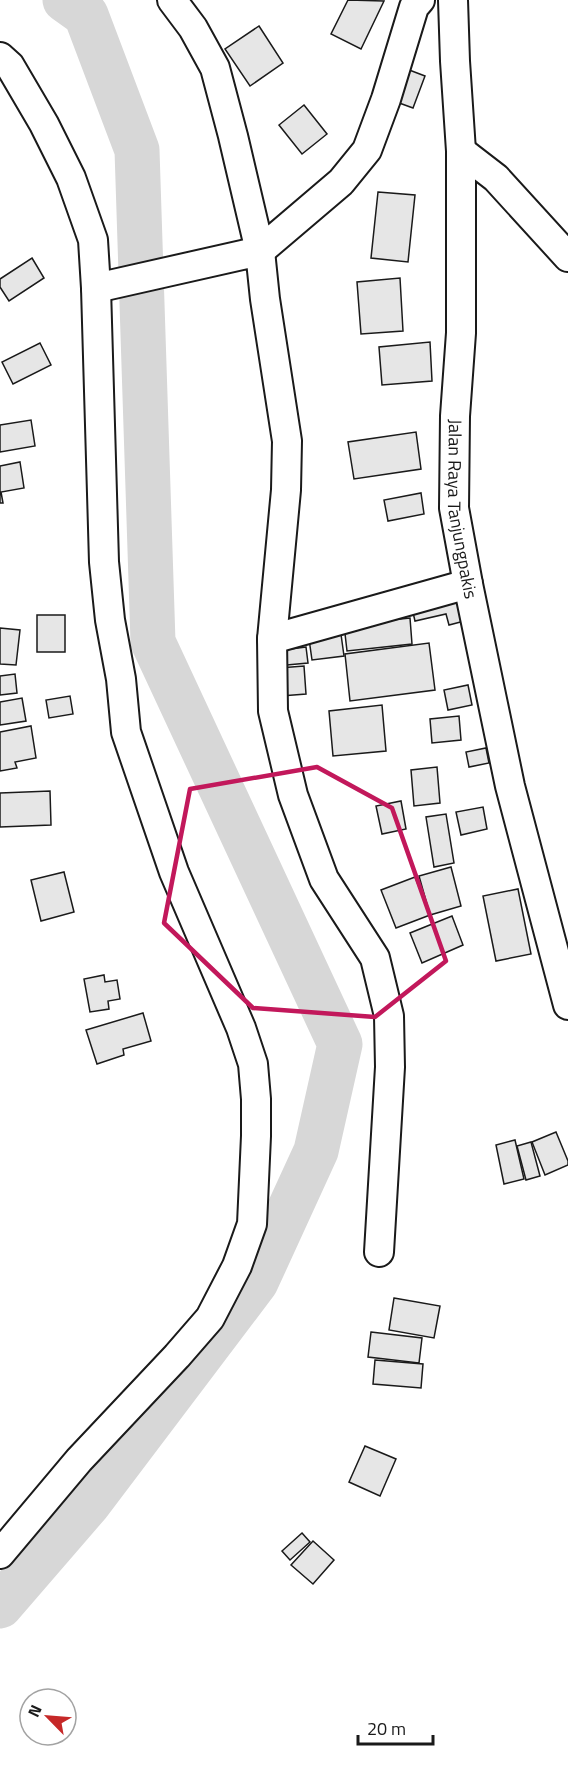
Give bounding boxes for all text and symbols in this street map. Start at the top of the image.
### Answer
street label: Jalan Raya Tanjungpakis [441,419,485,601]
north arrow [18,1687,78,1747]
text: N [21,1701,48,1721]
scale bar [358,1708,433,1746]
text: 20 m [367,1715,406,1742]

